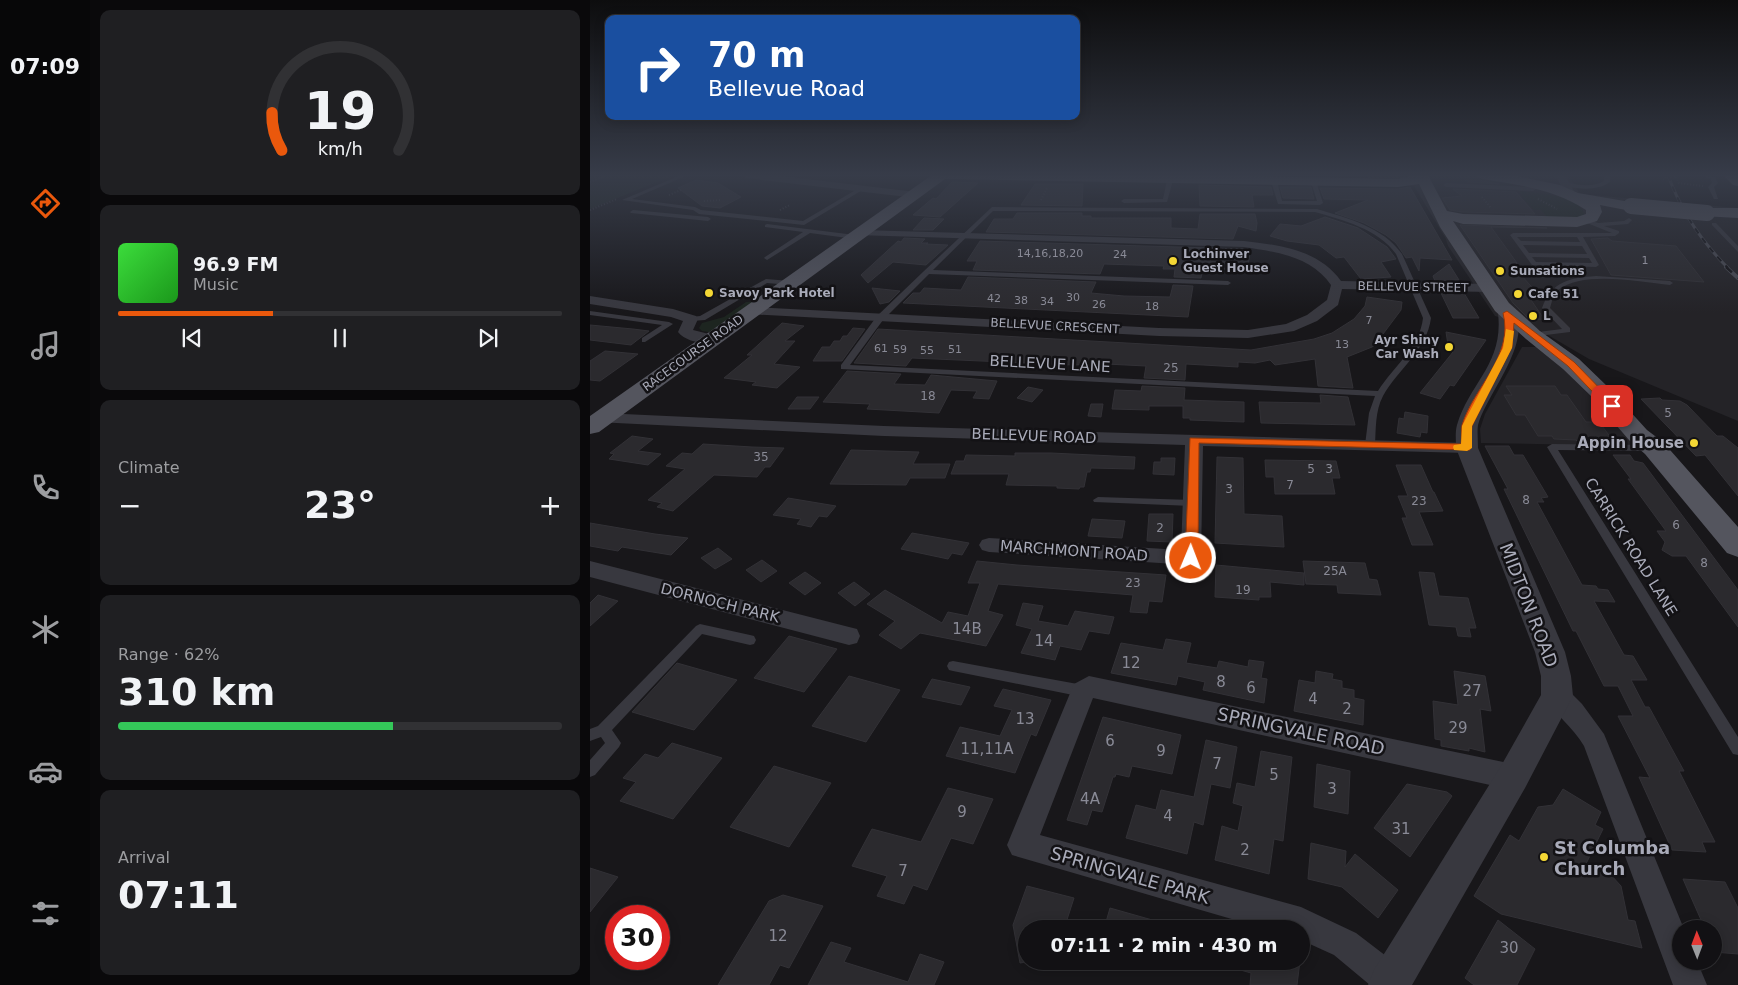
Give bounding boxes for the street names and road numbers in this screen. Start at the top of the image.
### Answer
street label: BELLEVUE STREET [1357,279,1469,295]
street label: RACECOURSE ROAD [640,312,746,394]
street label: BELLEVUE CRESCENT [990,316,1121,336]
street label: BELLEVUE LANE [989,352,1111,376]
street label: BELLEVUE ROAD [971,425,1097,447]
street label: CARRICK ROAD LANE [1581,475,1681,619]
street label: MARCHMONT ROAD [999,537,1149,565]
street label: MIDTON ROAD [1496,540,1562,670]
street label: DORNOCH PARK [659,580,782,627]
street label: SPRINGVALE ROAD [1215,703,1387,759]
street label: SPRINGVALE PARK [1048,842,1213,908]

